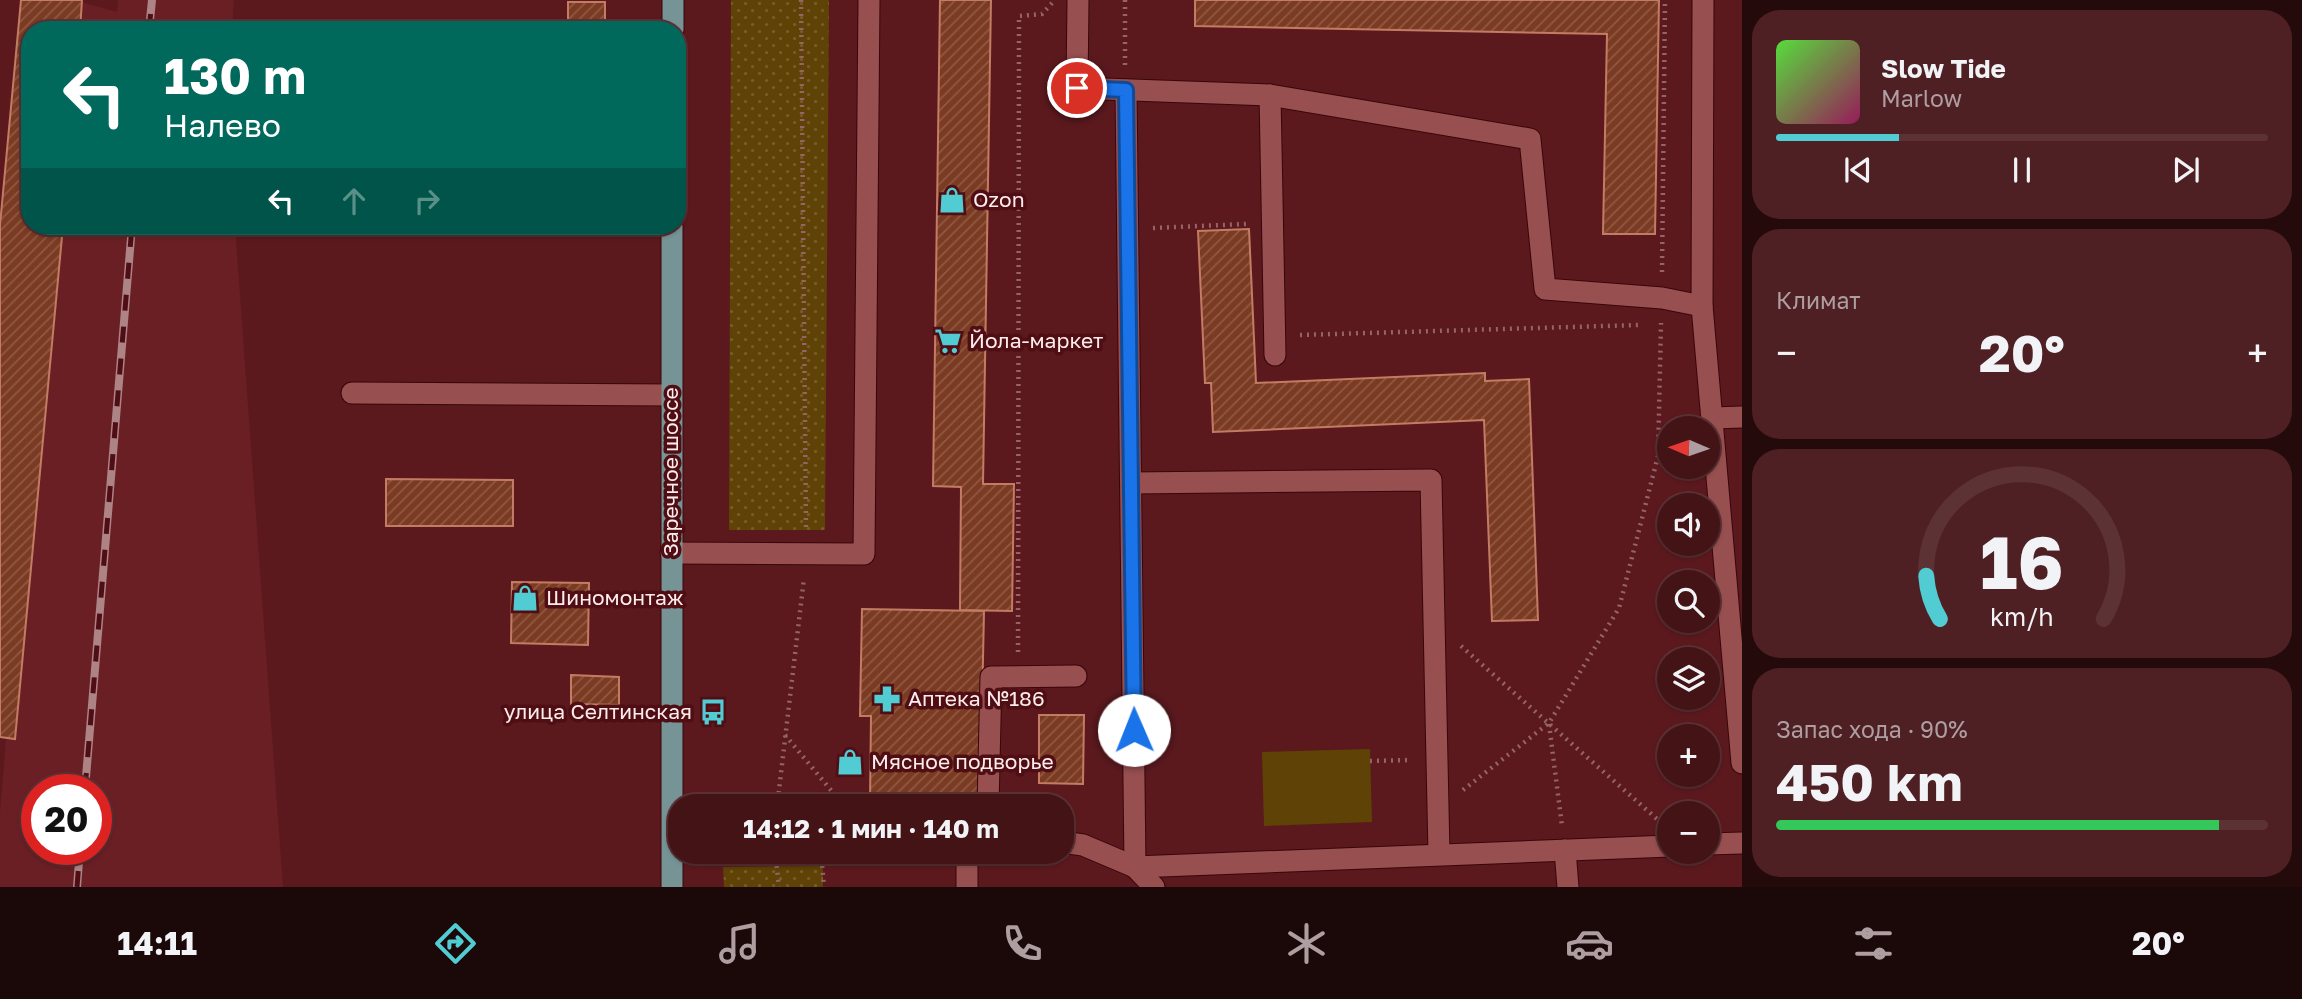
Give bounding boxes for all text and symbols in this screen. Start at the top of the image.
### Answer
text: 130 m [164,46,306,105]
icon: left [49,49,140,140]
text: Slow Tide [1881,53,2006,84]
pin [1047,58,1107,118]
icon: arrive [1058,69,1096,107]
text: Marlow [1881,84,1962,112]
text: Налево [164,106,281,144]
icon: previous [1839,151,1877,189]
icon: pause [2003,151,2041,189]
icon: next [2167,151,2205,189]
icon: left [262,182,300,220]
icon: ahead [335,182,373,220]
icon: right [408,182,446,220]
shop icon: Ozon [937,185,967,215]
place label: Ozon [973,186,1025,212]
text: Климат [1776,286,1861,314]
text: 20° [1979,321,2065,383]
supermarket icon: Йола-маркет [933,326,963,356]
place label: Йола-маркет [969,327,1103,353]
text: − [1776,330,1797,375]
text: + [2247,330,2268,375]
street label: Заречное шоссе [657,387,683,557]
north arrow [1657,416,1720,480]
map controls [1657,416,1720,864]
button: sound [1657,493,1720,556]
text: 16 [1980,519,2064,606]
button: search [1657,570,1720,633]
shop icon: Шиномонтаж [510,583,540,613]
place label: Шиномонтаж [546,584,684,610]
text: km/h [1990,601,2054,632]
button: layers [1657,647,1720,710]
pharmacy icon: Аптека №186 [872,684,902,714]
place label: Аптека №186 [908,685,1045,711]
position arrow [1097,693,1171,767]
bus stop icon: улица Селтинская [698,697,728,727]
place label: улица Селтинская [504,698,692,724]
text: Запас хода · 90% [1776,715,1968,743]
button: + [1657,724,1720,787]
shop icon: Мясное подворье [835,747,865,777]
place label: Мясное подворье [871,748,1054,774]
text: 450 km [1776,750,1963,812]
speed limit sign: 20 [21,774,112,865]
button: − [1657,801,1720,864]
text: 14:12 · 1 мин · 140 m [743,813,999,844]
icon: directions [431,919,480,968]
icon: music [715,919,764,968]
icon: phone [998,919,1047,968]
icon: climate [1282,919,1331,968]
icon: car [1565,919,1614,968]
icon: filters [1849,919,1898,968]
text: 14:11 [117,924,197,962]
text: 20° [2132,924,2185,962]

